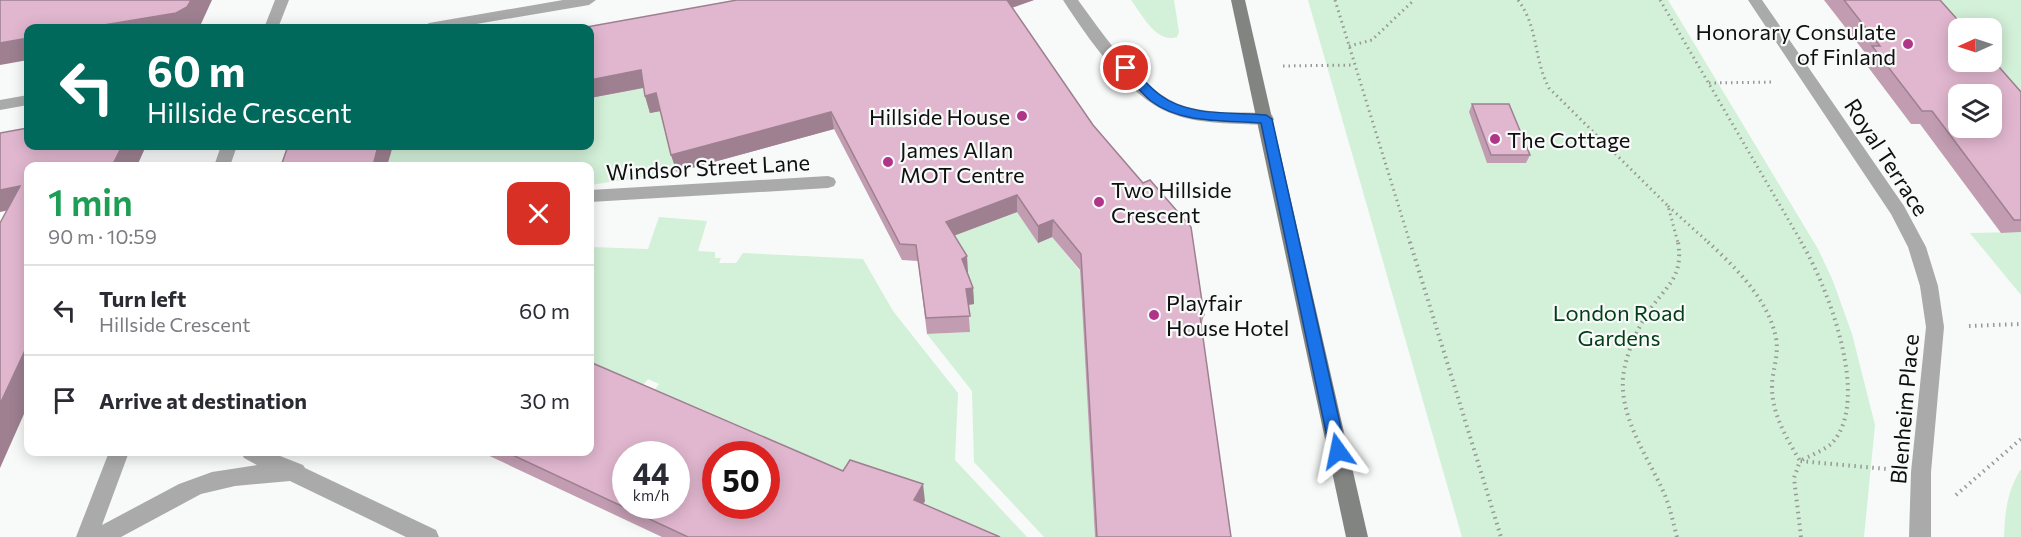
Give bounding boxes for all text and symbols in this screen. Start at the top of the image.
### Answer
place label: Honorary Consulate of Finland [1695,18,1896,70]
north arrow [1948,18,2002,72]
map controls [1948,18,2002,138]
marker: Honorary Consulate of Finland [1901,37,1915,51]
pin [1100,42,1151,93]
text: 60 m [147,44,246,96]
icon: left [48,48,126,126]
icon: arrive [1109,51,1142,84]
button: layers [1948,84,2002,138]
street label: Royal Terrace [1839,93,1935,221]
text: Hillside Crescent [147,96,352,129]
place label: Hillside House [869,103,1010,130]
marker: Hillside House [1015,109,1029,123]
place label: The Cottage [1507,126,1630,153]
marker: The Cottage [1488,132,1502,146]
place label: James Allan MOT Centre [900,136,1025,188]
street label: Windsor Street Lane [605,148,811,186]
marker: James Allan MOT Centre [881,155,895,169]
place label: Two Hillside Crescent [1111,176,1232,228]
text: 1 min [48,179,133,223]
button: close [507,182,570,245]
marker: Two Hillside Crescent [1092,195,1106,209]
text: 90 m · 10:59 [48,224,157,248]
text: Turn left [99,285,186,312]
place label: Playfair House Hotel [1166,289,1289,341]
icon: left [48,294,81,327]
text: 60 m [519,297,570,324]
park label: London Road Gardens [1553,299,1685,351]
marker: Playfair House Hotel [1147,308,1161,322]
text: Hillside Crescent [99,312,251,336]
street label: Blenheim Place [1884,333,1924,485]
icon: arrive [48,384,81,417]
text: Arrive at destination [99,387,307,414]
text: 30 m [520,387,570,414]
position arrow [1306,419,1370,483]
speed limit sign: 50 [702,441,780,519]
text: 44 [633,454,669,491]
text: km/h [633,486,669,504]

